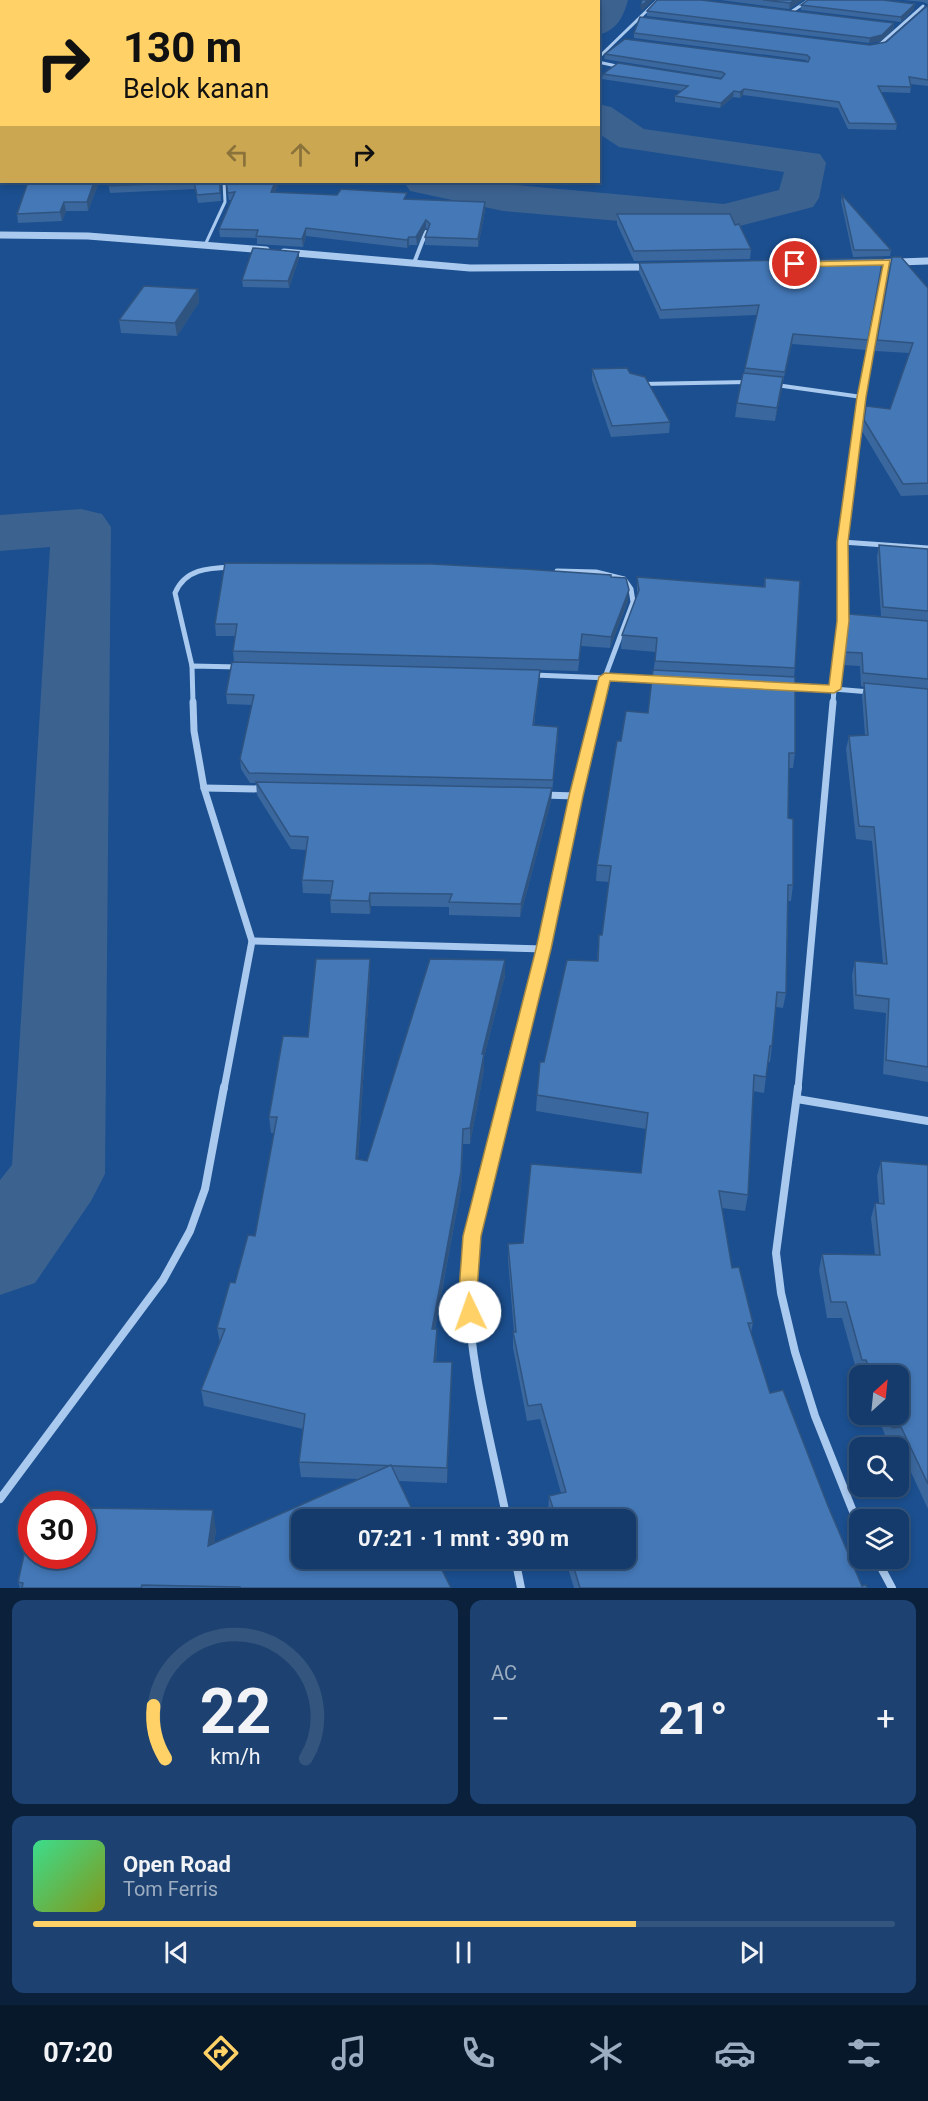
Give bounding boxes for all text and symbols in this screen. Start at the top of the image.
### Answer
text: 130 m [123,23,242,72]
icon: right [24,24,102,102]
text: Belok kanan [123,73,269,105]
icon: left [221,138,254,171]
icon: ahead [284,138,317,171]
icon: right [347,138,380,171]
pin [769,238,820,289]
icon: arrive [778,247,811,280]
position arrow [438,1280,502,1344]
north arrow [849,1365,909,1425]
map controls [849,1365,909,1569]
button: search [849,1437,909,1497]
speed limit sign: 30 [18,1491,96,1569]
button: layers [849,1509,909,1569]
text: 07:21 · 1 mnt · 390 m [358,1526,569,1551]
text: AC [491,1661,517,1685]
text: 22 [199,1675,271,1748]
text: 21° [658,1692,728,1745]
text: − [491,1699,510,1738]
text: + [876,1699,895,1738]
text: km/h [210,1744,260,1769]
text: Open Road [123,1852,231,1877]
text: Tom Ferris [123,1877,218,1901]
icon: previous [160,1936,193,1969]
icon: pause [447,1936,480,1969]
icon: next [735,1936,768,1969]
icon: directions [200,2032,242,2074]
icon: music [328,2032,370,2074]
icon: phone [457,2032,499,2074]
icon: climate [585,2032,627,2074]
icon: car [714,2032,756,2074]
icon: filters [843,2032,885,2074]
text: 07:20 [43,2037,113,2069]

